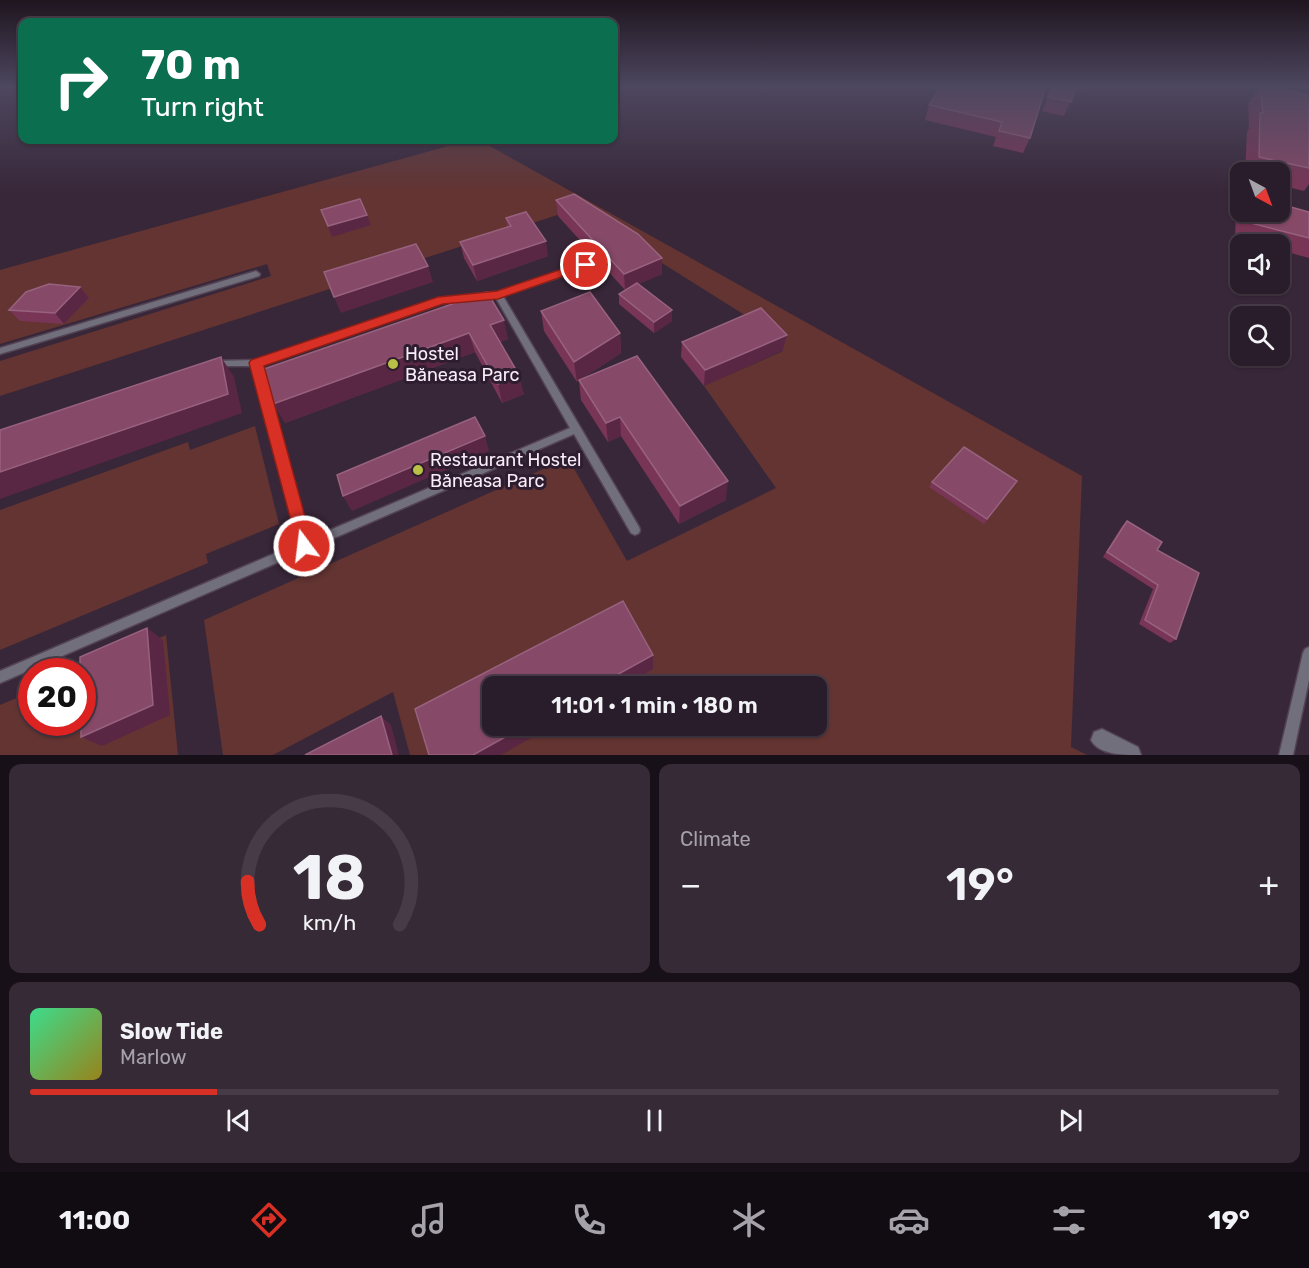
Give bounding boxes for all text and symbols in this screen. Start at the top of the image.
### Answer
text: 70 m [141,40,241,90]
icon: right [42,42,120,120]
text: Turn right [141,91,264,123]
north arrow [1230,162,1290,222]
map controls [1230,162,1290,366]
button: sound [1230,234,1290,294]
pin [560,239,611,290]
icon: arrive [569,248,602,281]
button: search [1230,306,1290,366]
place label: Hostel Băneasa Parc [405,343,519,386]
marker: Hostel Băneasa Parc [386,357,400,371]
place label: Restaurant Hostel Băneasa Parc [430,449,581,492]
marker: Restaurant Hostel Băneasa Parc [411,463,425,477]
position arrow [272,514,336,578]
speed limit sign: 20 [18,658,96,736]
text: 11:01 · 1 min · 180 m [551,692,758,719]
text: Climate [680,827,751,851]
text: 18 [293,841,366,915]
text: 19° [946,858,1014,911]
text: − [680,865,701,904]
text: + [1258,865,1279,904]
text: km/h [303,911,356,936]
text: Slow Tide [120,1018,223,1045]
text: Marlow [120,1045,187,1069]
icon: previous [222,1104,255,1137]
icon: pause [638,1104,671,1137]
icon: next [1054,1104,1087,1137]
icon: directions [248,1199,290,1241]
icon: music [408,1199,450,1241]
icon: phone [568,1199,610,1241]
icon: climate [728,1199,770,1241]
icon: car [888,1199,930,1241]
icon: filters [1048,1199,1090,1241]
text: 11:00 [59,1204,130,1236]
text: 19° [1208,1204,1250,1236]

